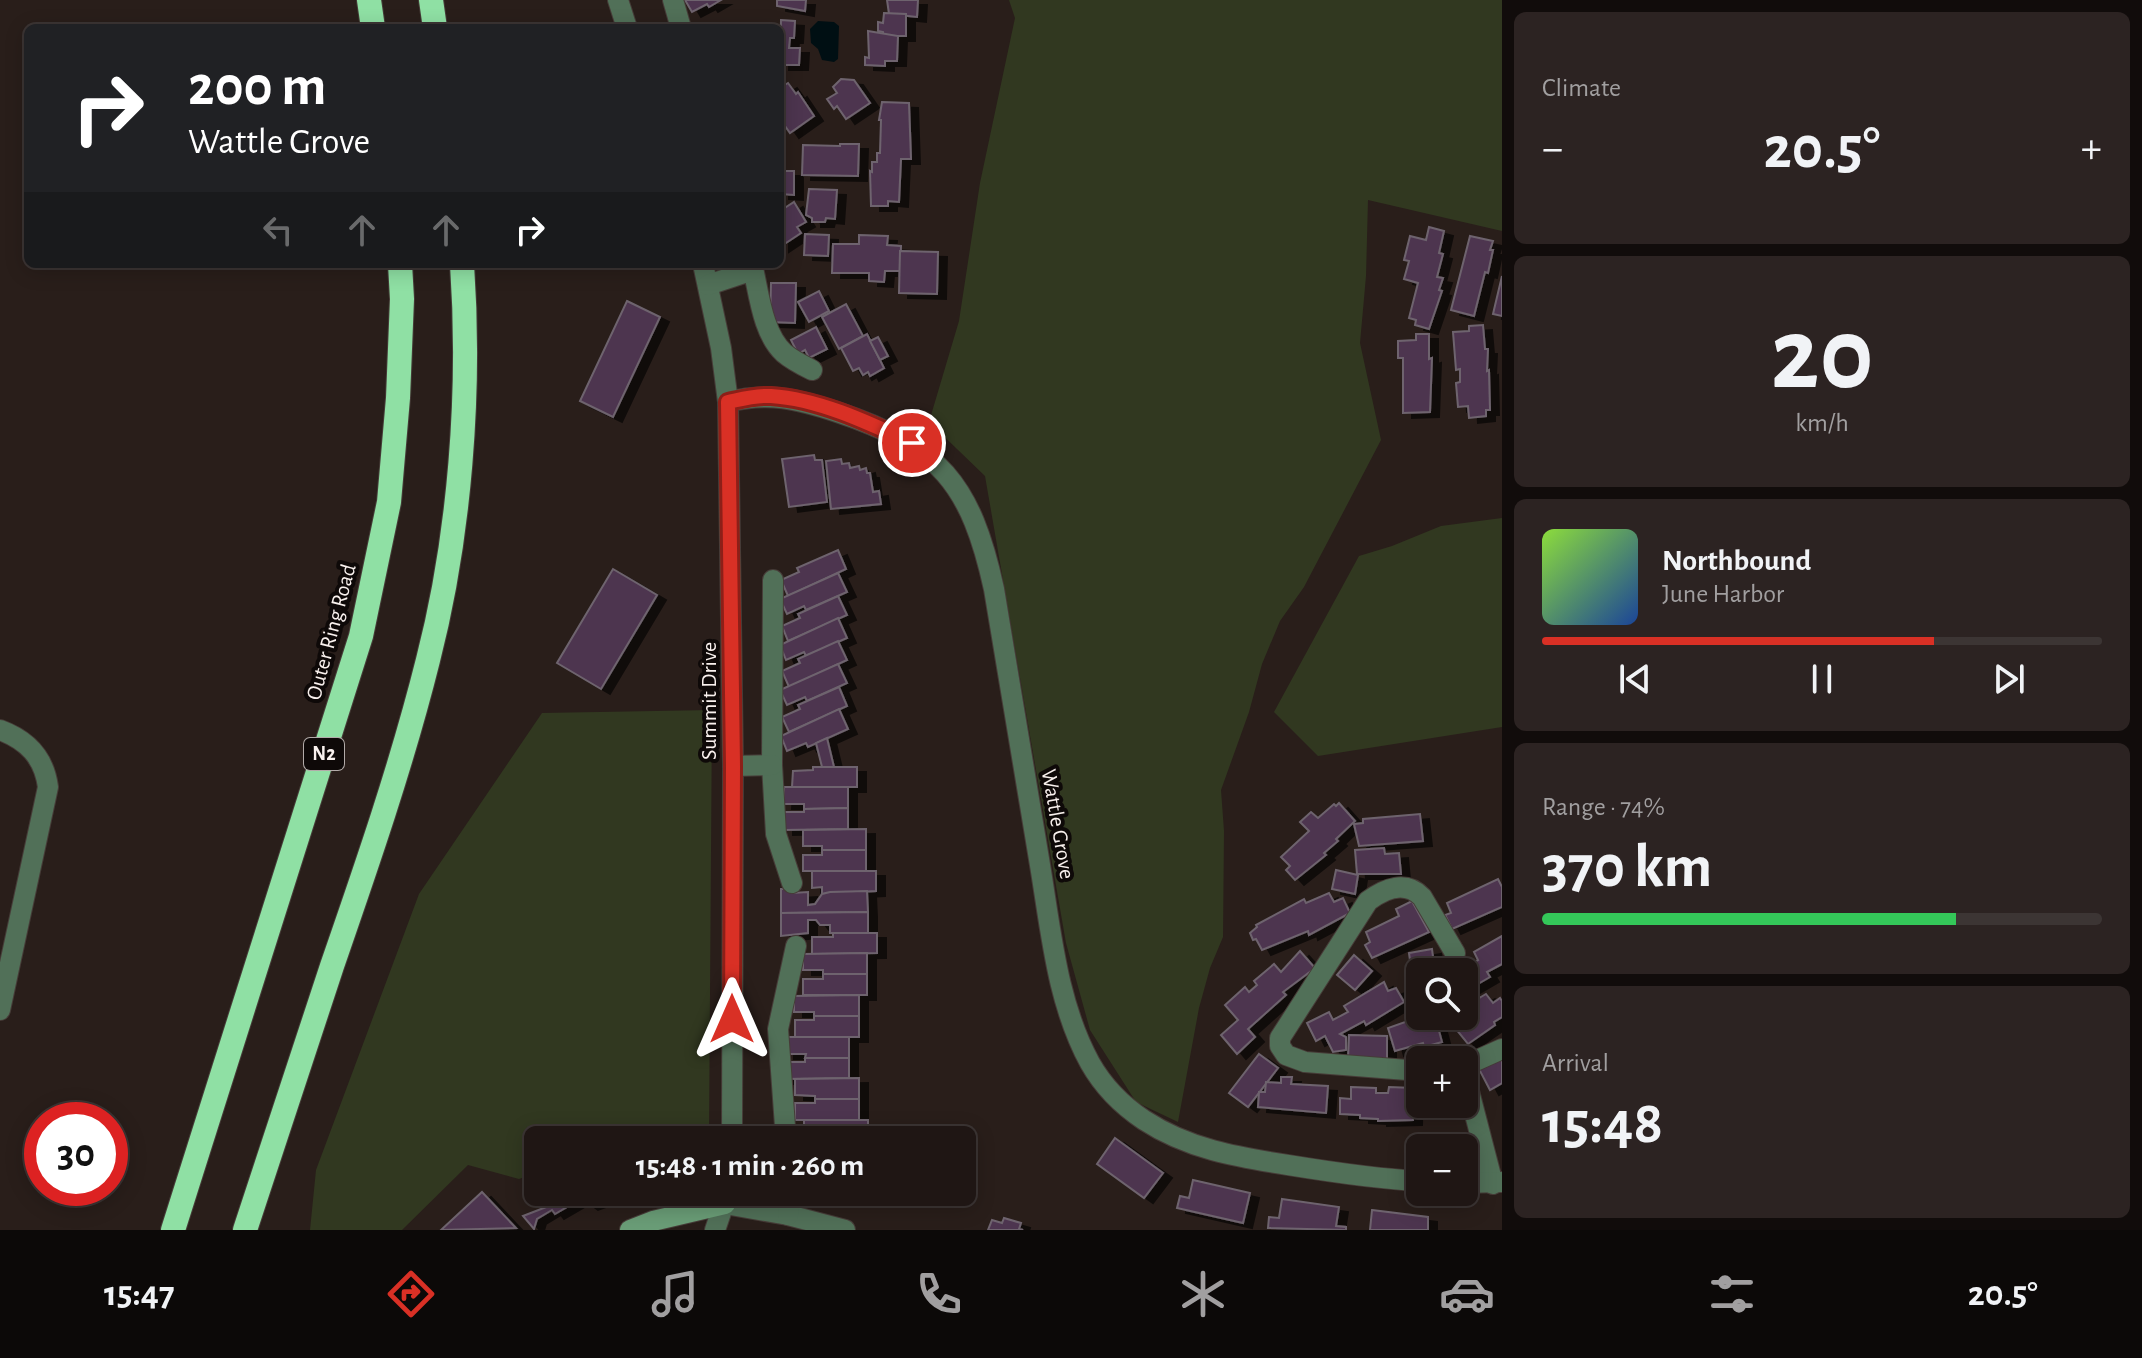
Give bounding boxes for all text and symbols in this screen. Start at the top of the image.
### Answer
icon: right [56,56,160,160]
text: 200 m [188,59,326,115]
text: Climate [1542,75,1621,101]
text: 20.5° [1764,119,1880,179]
text: Wattle Grove [188,124,370,160]
text: − [1542,127,1563,171]
text: + [2081,127,2102,171]
icon: left [256,208,300,252]
icon: ahead [340,208,384,252]
icon: ahead [424,208,468,252]
icon: right [508,208,552,252]
text: 20 [1770,304,1874,408]
pin [878,409,946,477]
text: km/h [1795,410,1849,436]
icon: arrive [890,421,934,465]
text: Northbound [1662,546,1811,576]
street label: Outer Ring Road [302,562,360,702]
text: June Harbor [1662,581,1784,607]
street label: Summit Drive [698,642,720,760]
icon: previous [1613,657,1657,701]
icon: pause [1800,657,1844,701]
icon: next [1987,657,2031,701]
road number: N2 [304,738,344,770]
street label: Wattle Grove [1037,767,1079,881]
text: Range · 74% [1542,794,1665,820]
text: 370 km [1542,838,1712,898]
map controls [1406,958,1478,1206]
button: search [1406,958,1478,1030]
position arrow [690,977,774,1061]
button: + [1406,1046,1478,1118]
text: Arrival [1542,1050,1609,1076]
text: 15:48 [1542,1094,1663,1154]
speed limit sign: 30 [24,1102,128,1206]
button: − [1406,1134,1478,1206]
text: 15:48 · 1 min · 260 m [636,1151,864,1181]
icon: directions [383,1266,439,1322]
icon: music [647,1266,703,1322]
icon: phone [911,1266,967,1322]
icon: climate [1175,1266,1231,1322]
icon: car [1439,1266,1495,1322]
icon: filters [1704,1266,1760,1322]
text: 15:47 [104,1276,175,1312]
text: 20.5° [1968,1276,2038,1312]

